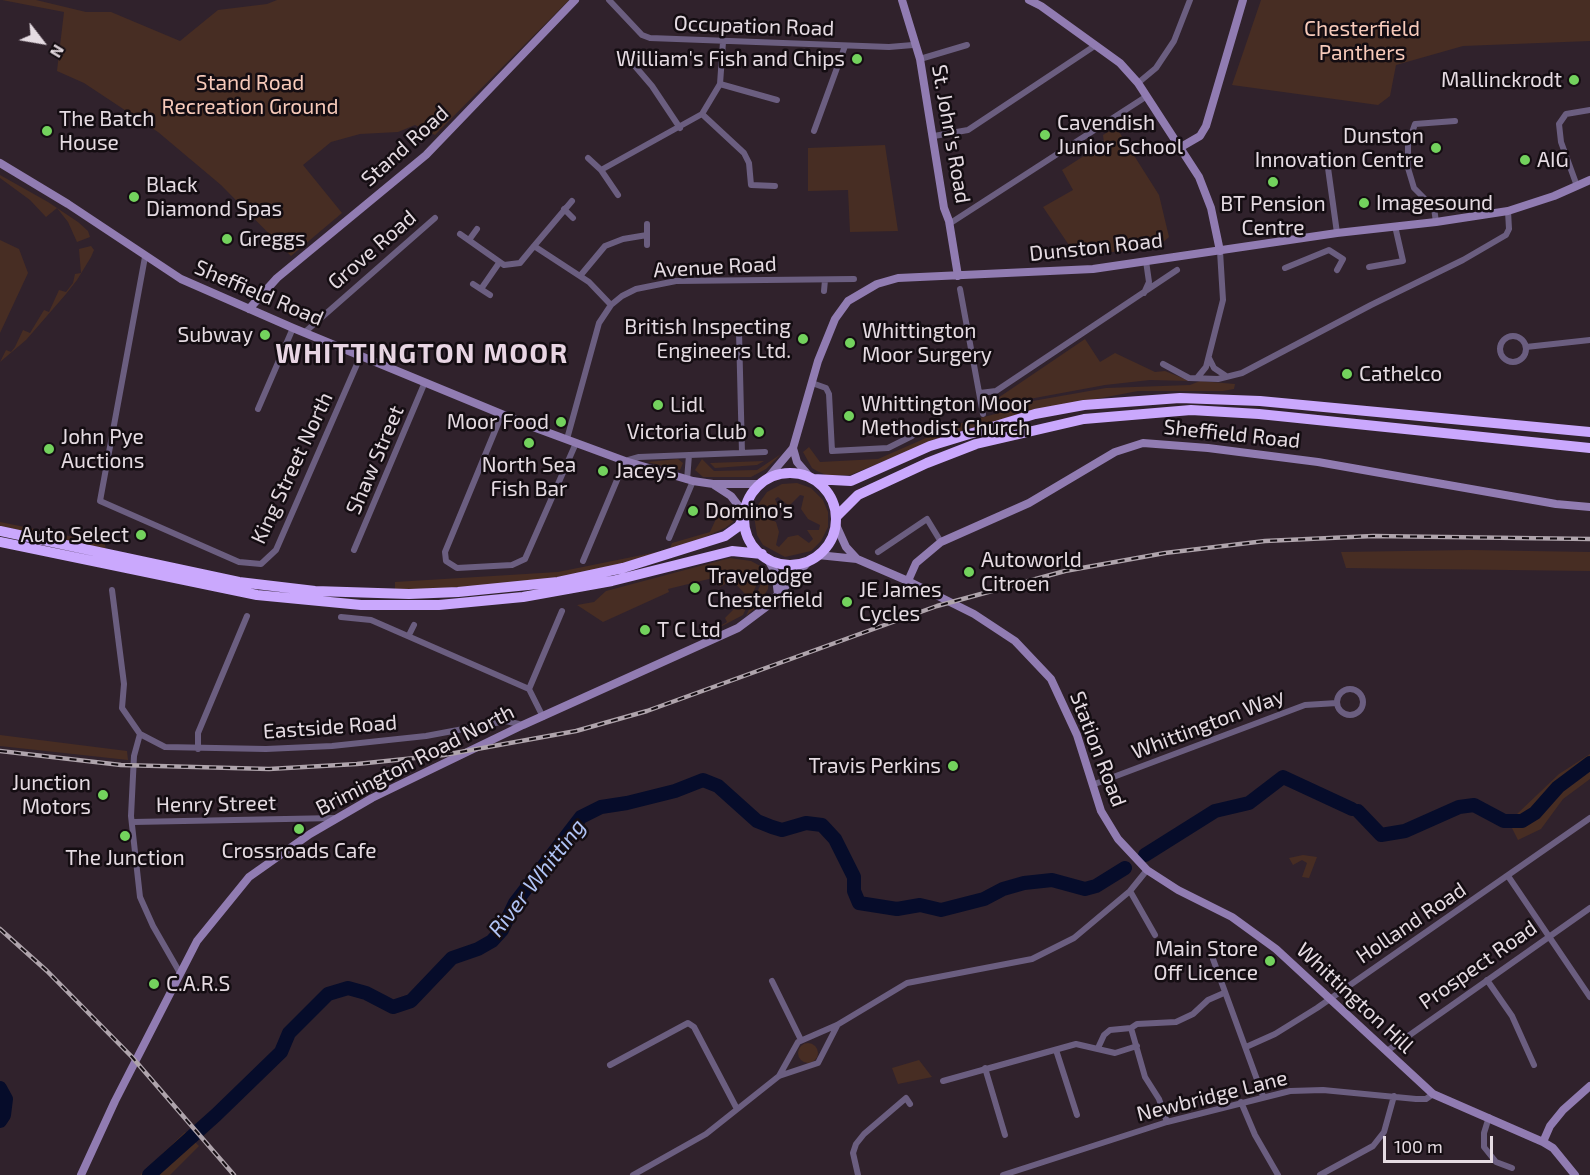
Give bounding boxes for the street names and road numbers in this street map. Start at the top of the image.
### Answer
street label: Occupation Road [673,11,835,41]
street label: St. John's Road [926,63,976,205]
street label: Stand Road [356,100,454,192]
street label: Grove Road [323,205,421,295]
street label: Dunston Road [1028,227,1164,267]
street label: Avenue Road [653,251,777,283]
street label: Sheffield Road [191,255,327,331]
street label: King Street North [246,388,338,548]
street label: Shaw Street [341,402,409,518]
street label: Sheffield Road [1162,414,1302,454]
street label: Whittington Way [1128,683,1288,765]
street label: Station Road [1064,688,1132,810]
street label: Brimington Road North [312,699,518,821]
street label: Eastside Road [262,710,398,744]
street label: Henry Street [156,790,276,818]
street label: Holland Road [1351,877,1471,969]
street label: Prospect Road [1414,915,1542,1015]
street label: Whittington Hill [1291,937,1419,1059]
street label: Newbridge Lane [1134,1065,1290,1127]

